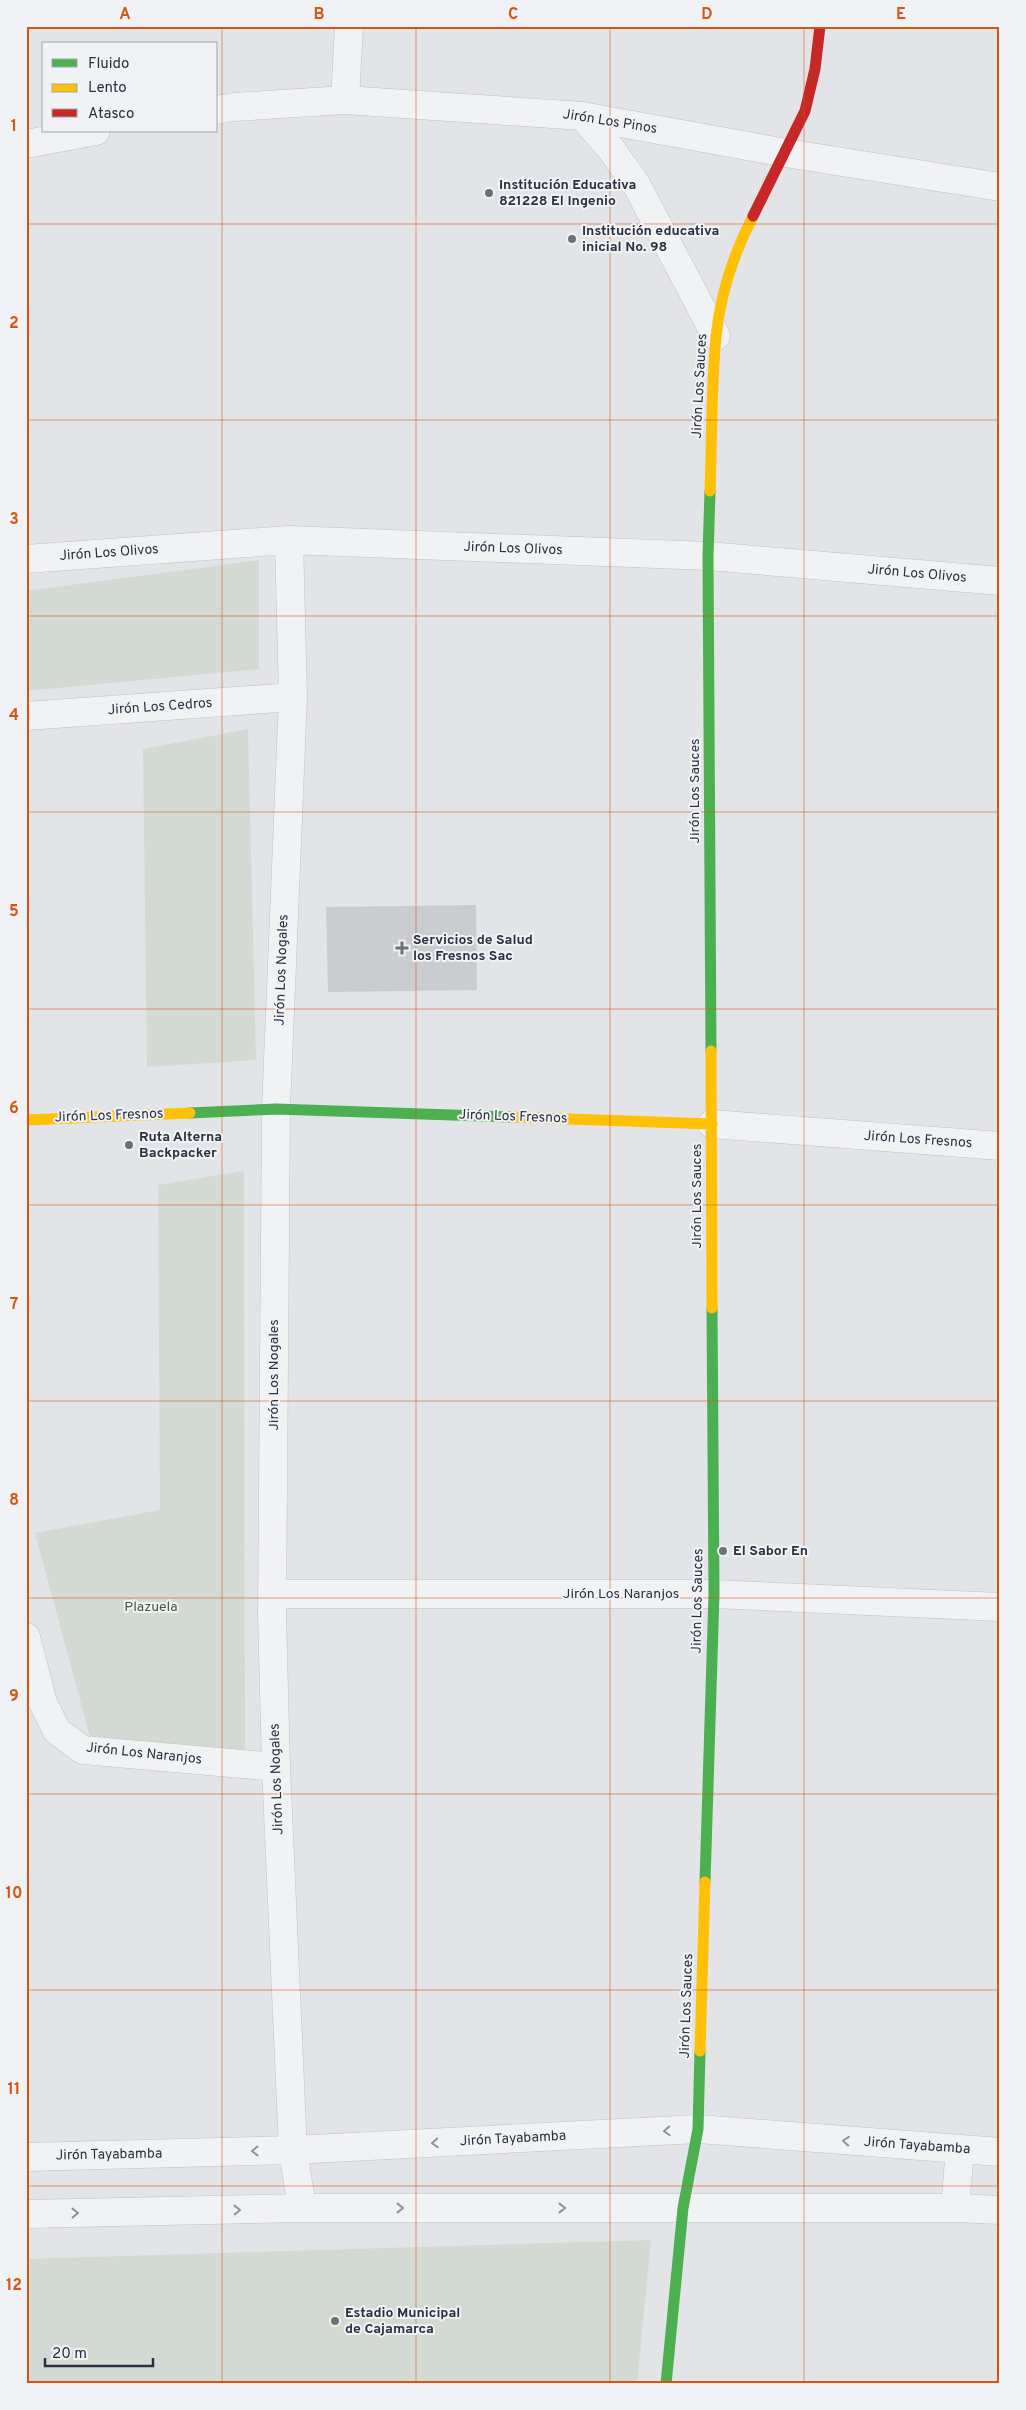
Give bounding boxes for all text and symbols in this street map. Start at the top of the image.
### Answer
text: A [119,5,131,25]
text: B [313,5,325,25]
text: C [508,5,518,25]
text: D [701,5,713,25]
text: E [896,5,906,25]
legend [42,42,218,132]
text: Fluido [88,55,129,74]
text: Lento [88,79,127,98]
text: Atasco [88,105,134,124]
street label: Jirón Los Pinos [562,106,658,138]
text: 1 [11,117,17,137]
place label: Institución Educativa 821228 El Ingenio [499,177,636,210]
marker: Institución Educativa 821228 El Ingenio [483,187,495,199]
place label: Institución educativa inicial No. 98 [582,223,719,256]
marker: Institución educativa inicial No. 98 [566,233,578,245]
text: 2 [9,314,19,334]
street label: Jirón Los Sauces [689,333,711,439]
text: 3 [9,510,19,530]
street label: Jirón Los Olivos [463,539,563,559]
street label: Jirón Los Olivos [59,541,159,565]
street label: Jirón Los Olivos [867,561,967,587]
street label: Jirón Los Cedros [107,695,213,719]
text: 4 [9,706,19,726]
street label: Jirón Los Sauces [687,738,704,844]
text: 5 [9,902,19,922]
street label: Jirón Los Nogales [272,914,292,1026]
place label: Servicios de Salud los Fresnos Sac [413,932,533,965]
marker: Servicios de Salud los Fresnos Sac [395,941,409,955]
text: 6 [9,1099,19,1119]
street label: Jirón Los Fresnos [54,1106,164,1126]
street label: Jirón Los Fresnos [458,1107,568,1127]
street label: Jirón Los Fresnos [863,1128,973,1152]
place label: Ruta Alterna Backpacker [139,1129,222,1162]
marker: Ruta Alterna Backpacker [123,1139,135,1151]
street label: Jirón Los Sauces [689,1143,706,1249]
text: 7 [10,1295,18,1315]
street label: Jirón Los Nogales [266,1319,283,1431]
text: 8 [9,1491,19,1511]
place label: El Sabor En [733,1543,808,1560]
marker: El Sabor En [717,1545,729,1557]
street label: Jirón Los Sauces [689,1548,707,1654]
street label: Jirón Los Naranjos [563,1586,679,1603]
park label: Plazuela [124,1599,178,1616]
text: 9 [9,1687,19,1707]
street label: Jirón Los Nogales [267,1723,287,1835]
street label: Jirón Los Naranjos [85,1739,203,1769]
text: 10 [6,1884,22,1904]
street label: Jirón Los Sauces [677,1953,697,2059]
text: 11 [8,2080,20,2100]
one-way arrow [663,2126,670,2136]
street label: Jirón Tayabamba [459,2128,567,2150]
street label: Jirón Tayabamba [863,2134,971,2158]
one-way arrow [842,2135,850,2146]
one-way arrow [430,2137,438,2148]
street label: Jirón Tayabamba [56,2146,162,2164]
one-way arrow [251,2146,258,2156]
one-way arrow [396,2203,404,2213]
one-way arrow [559,2203,567,2213]
one-way arrow [234,2204,242,2215]
one-way arrow [72,2208,79,2218]
text: 12 [6,2276,22,2296]
place label: Estadio Municipal de Cajamarca [345,2305,460,2338]
marker: Estadio Municipal de Cajamarca [329,2315,341,2327]
scale bar [45,2335,152,2367]
text: 20 m [52,2345,87,2364]

